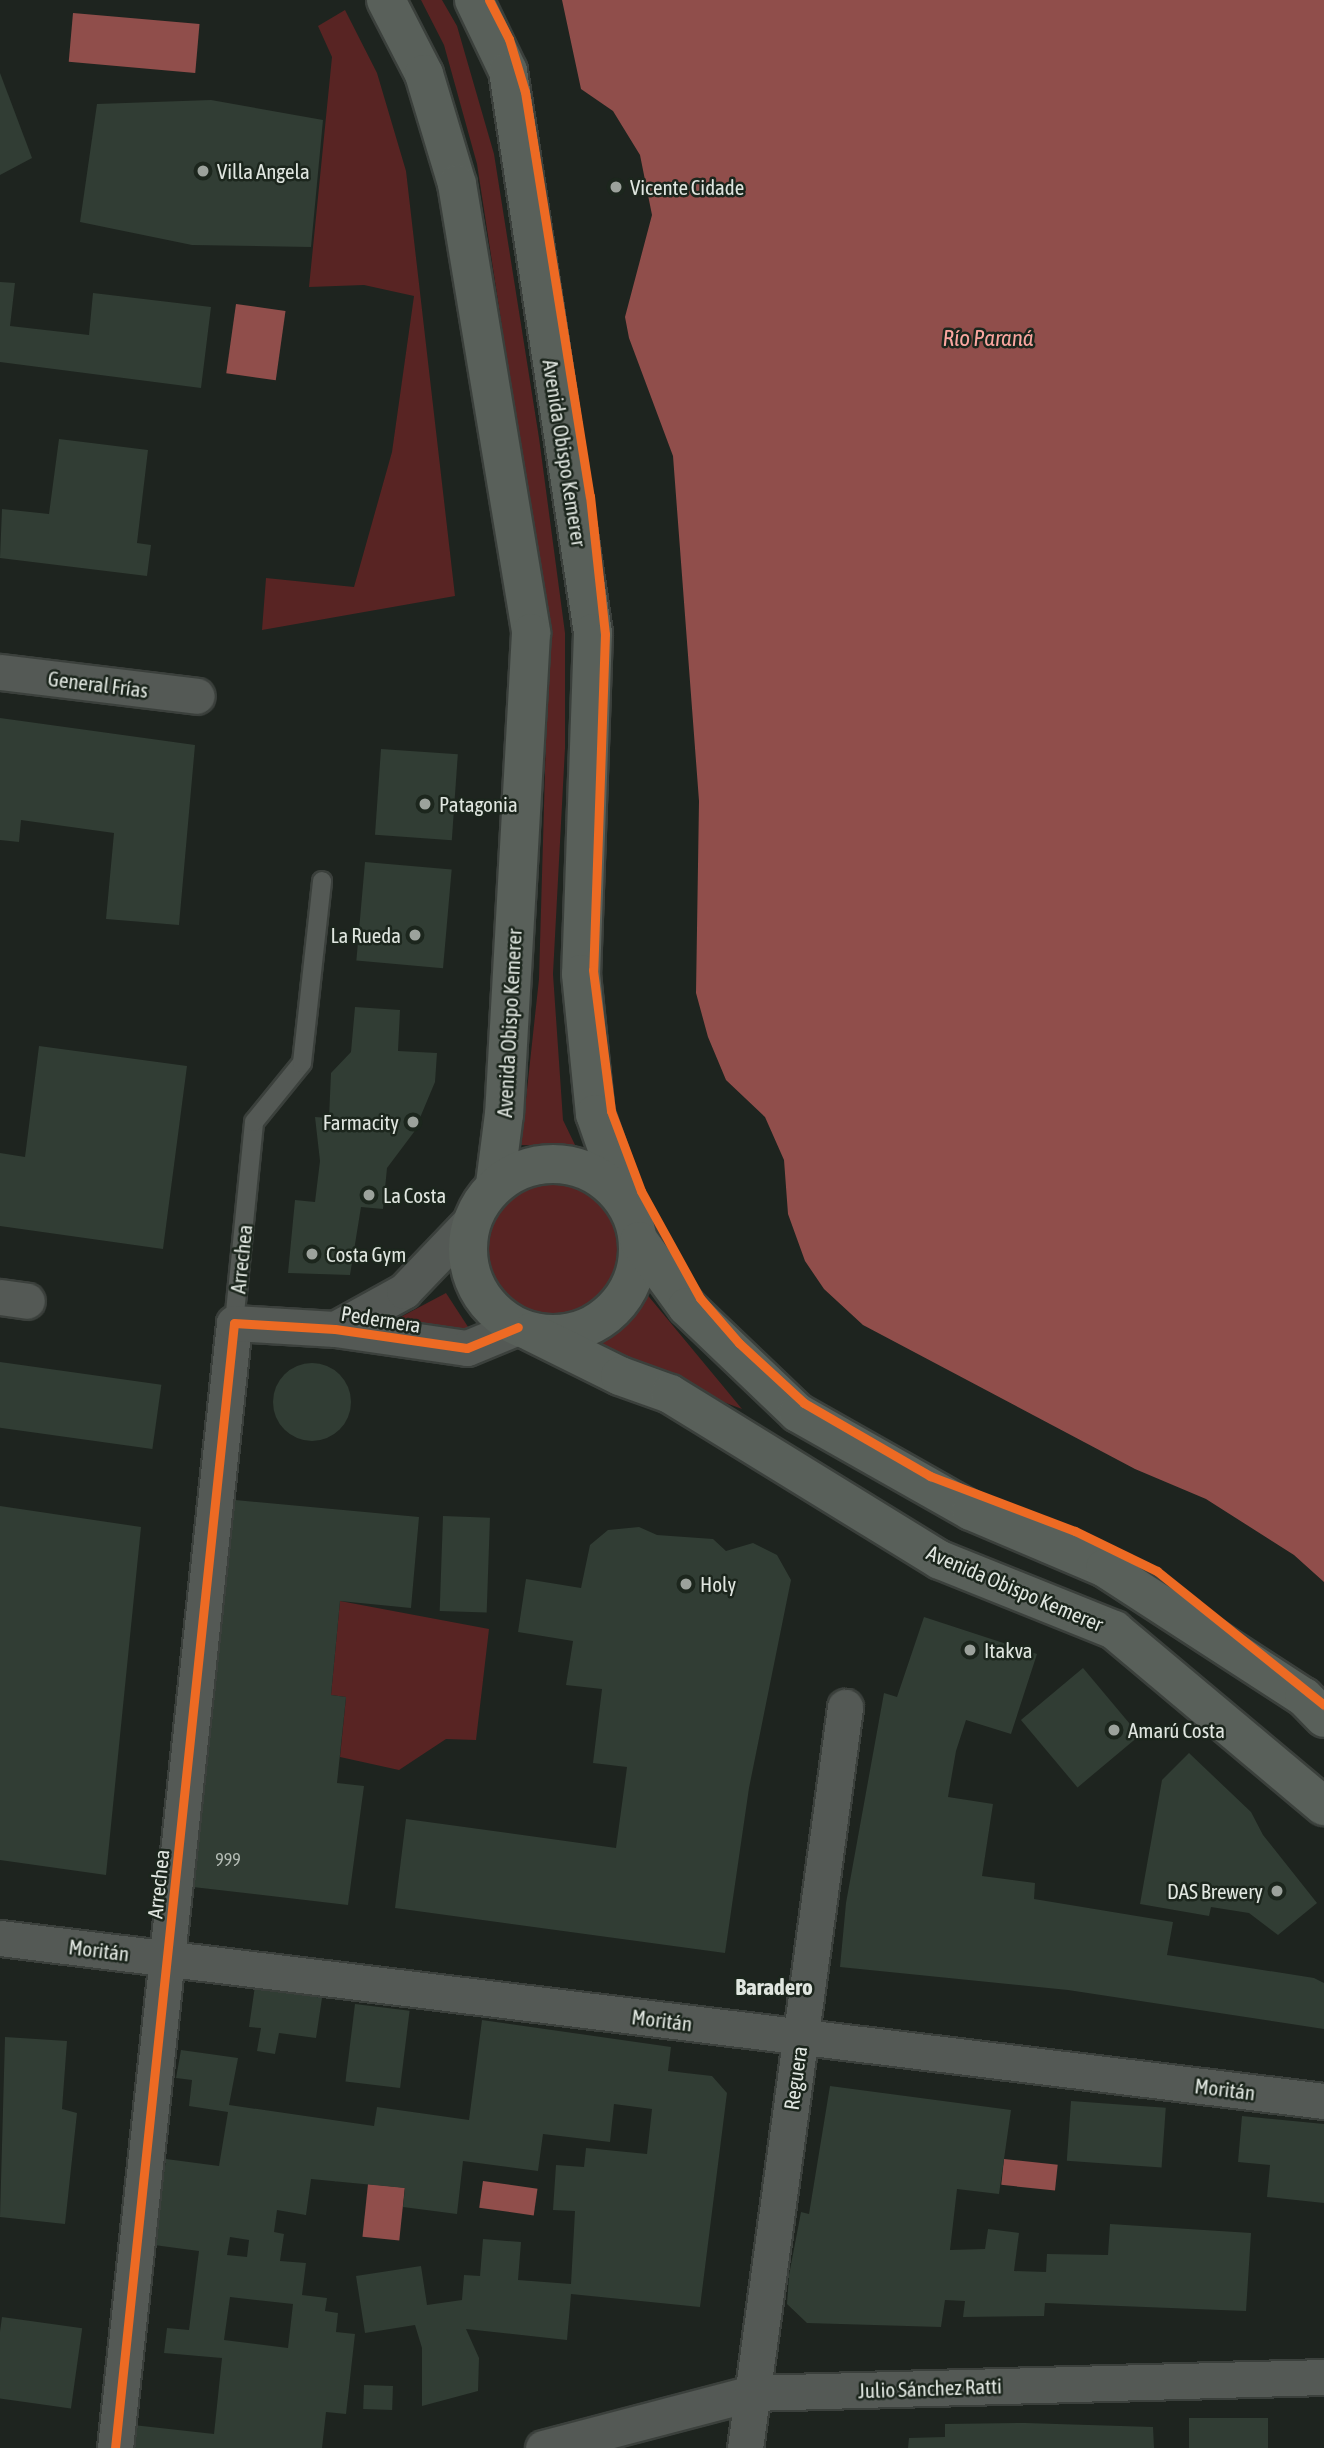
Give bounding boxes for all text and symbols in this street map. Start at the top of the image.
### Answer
place label: Villa Angela [217,158,310,184]
marker: Villa Angela [195,163,211,179]
place label: Vicente Cidade [630,174,744,200]
marker: Vicente Cidade [608,179,624,195]
water label: Río Paraná [942,324,1034,352]
street label: Avenida Obispo Kemerer [538,358,592,548]
street label: General Frías [47,665,149,703]
place label: Patagonia [439,791,518,817]
marker: Patagonia [417,796,433,812]
place label: La Rueda [330,922,401,948]
marker: La Rueda [407,927,423,943]
street label: Avenida Obispo Kemerer [491,928,527,1118]
place label: Farmacity [323,1109,399,1135]
marker: Farmacity [405,1114,421,1130]
place label: La Costa [383,1182,446,1208]
marker: La Costa [361,1187,377,1203]
street label: Arrechea [225,1223,257,1295]
place label: Costa Gym [326,1241,406,1267]
marker: Costa Gym [304,1246,320,1262]
street label: Pedernera [339,1300,423,1338]
street label: Avenida Obispo Kemerer [923,1539,1107,1637]
place label: Holy [700,1571,736,1597]
marker: Holy [678,1576,694,1592]
place label: Itakva [984,1637,1033,1663]
marker: Itakva [962,1642,978,1658]
place label: Amarú Costa [1128,1717,1225,1743]
marker: Amarú Costa [1106,1722,1122,1738]
street label: Arrechea [142,1848,174,1920]
house number: 999 [215,1849,241,1871]
place label: DAS Brewery [1167,1878,1263,1904]
marker: DAS Brewery [1269,1883,1285,1899]
street label: Moritán [67,1934,131,1966]
district label: Baradero [735,1973,813,2001]
street label: Moritán [630,2004,694,2036]
street label: Reguera [778,2044,812,2112]
street label: Moritán [1193,2073,1257,2105]
street label: Julio Sánchez Ratti [858,2373,1002,2403]

